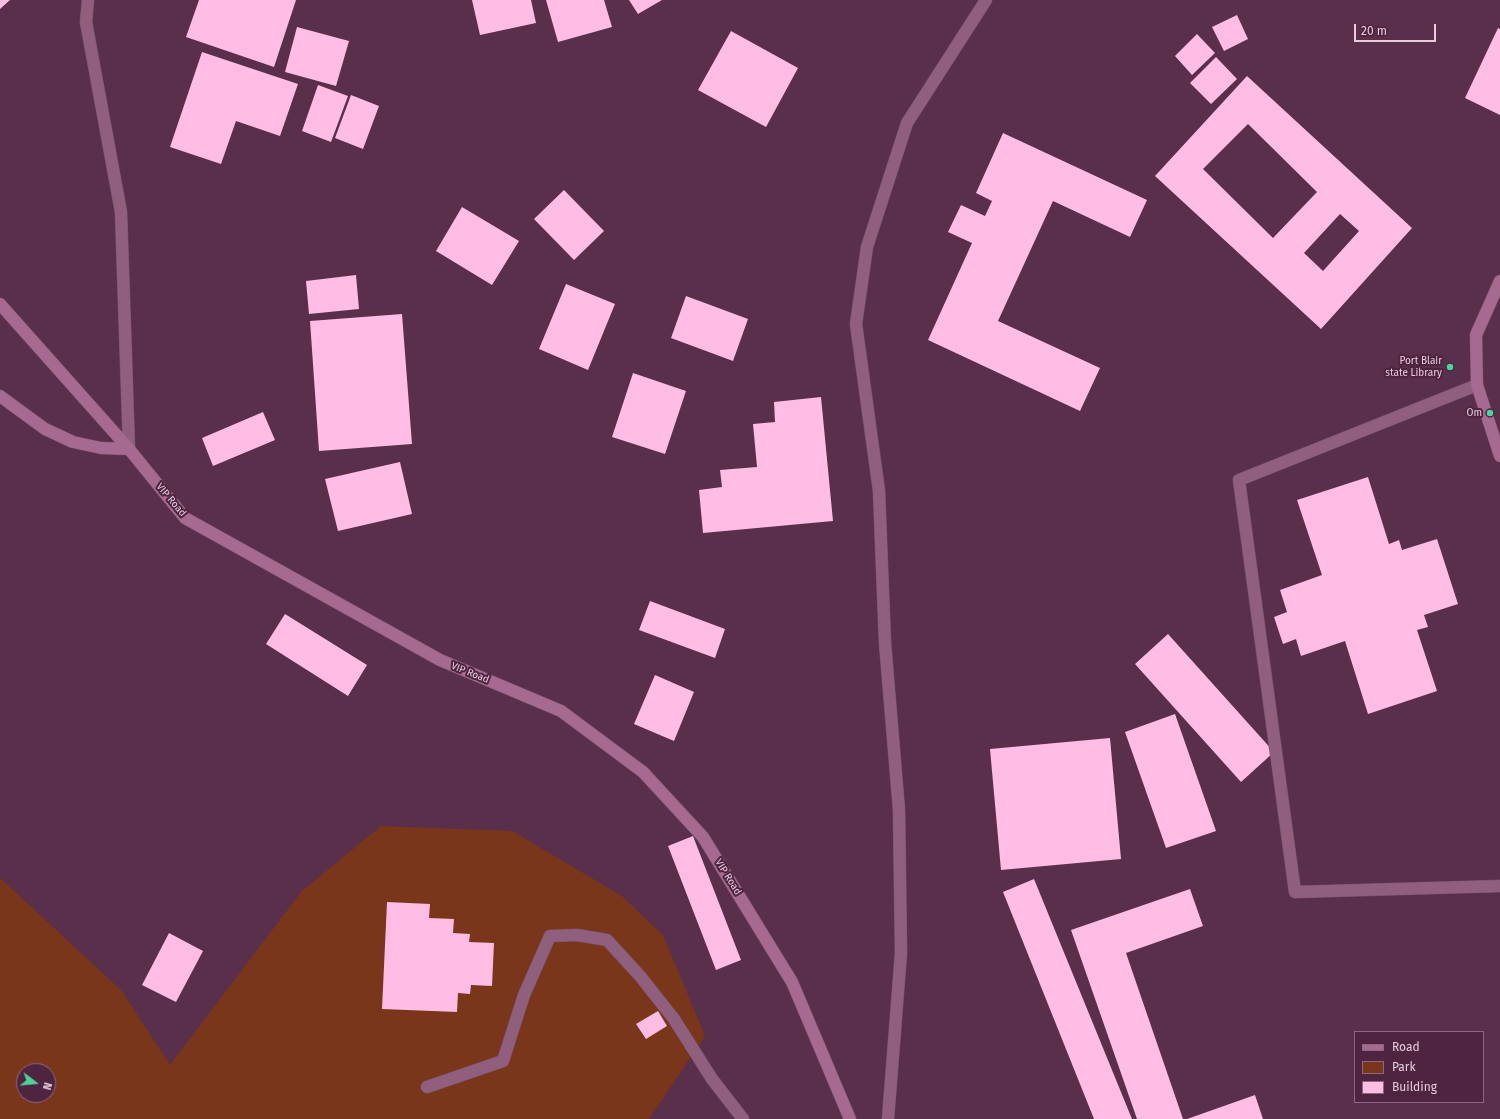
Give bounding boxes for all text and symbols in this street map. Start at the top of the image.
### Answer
scale bar [1356,16,1438,42]
text: 20 m [1361,24,1387,38]
place label: Port Blair state Library [1385,355,1442,378]
marker: Port Blair state Library [1445,362,1455,372]
place label: Om [1467,407,1482,419]
marker: Om [1485,408,1495,418]
street label: VIP Road [154,481,188,519]
street label: VIP Road [449,660,491,686]
street label: VIP Road [712,857,744,897]
legend [1354,1031,1484,1103]
text: Road [1392,1040,1420,1054]
text: Park [1392,1060,1416,1074]
north arrow [16,1063,56,1103]
text: Building [1392,1080,1437,1094]
text: N [40,1081,54,1091]

